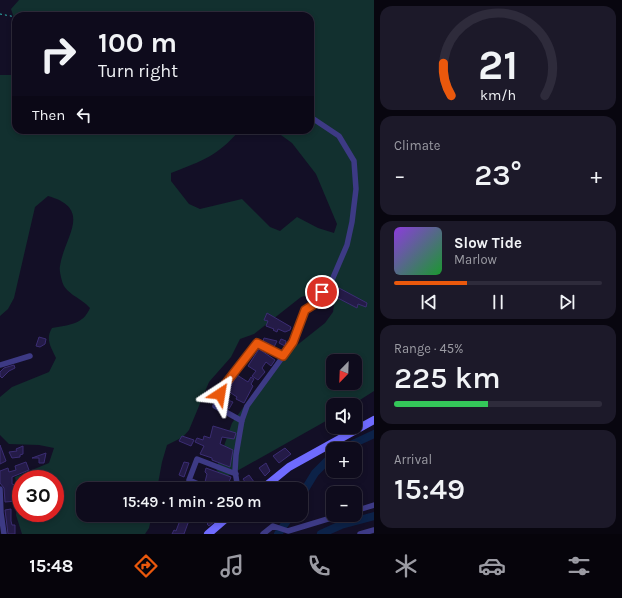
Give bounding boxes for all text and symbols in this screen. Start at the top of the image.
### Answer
text: 100 m [98,26,177,59]
icon: right [32,28,84,80]
text: 21 [478,41,518,89]
text: Turn right [98,60,178,82]
text: km/h [480,87,516,104]
icon: left [73,104,95,126]
text: Then [32,106,65,124]
text: Climate [394,138,440,153]
text: 23° [474,157,522,193]
text: − [394,163,406,189]
text: + [590,163,602,189]
text: Slow Tide [454,234,522,252]
text: Marlow [454,252,497,267]
pin [305,275,339,309]
icon: arrive [311,281,333,303]
icon: previous [418,291,440,313]
icon: pause [487,291,509,313]
icon: next [556,291,578,313]
text: Range · 45% [394,341,464,356]
north arrow [326,354,362,390]
map controls [326,354,362,522]
text: 225 km [394,360,501,396]
position arrow [199,373,241,415]
button: sound [326,398,362,434]
button: + [326,442,362,478]
text: Arrival [394,452,432,467]
speed limit sign: 30 [12,470,64,522]
text: 15:49 [394,471,465,507]
button: − [326,486,362,522]
text: 15:49 · 1 min · 250 m [123,493,261,511]
icon: directions [132,552,160,580]
icon: music [218,552,246,580]
icon: phone [305,552,333,580]
icon: climate [392,552,420,580]
icon: car [478,552,506,580]
icon: filters [565,552,593,580]
text: 15:48 [29,555,73,577]

